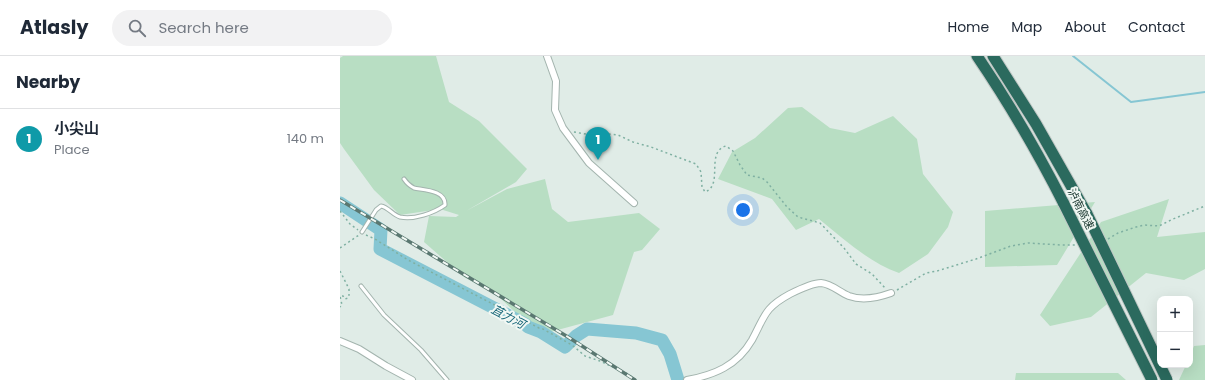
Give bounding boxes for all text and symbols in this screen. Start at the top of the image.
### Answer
search box [112,10,392,46]
text: Atlasly [20,14,88,41]
icon: search [126,17,148,39]
text: Search here [158,17,249,38]
text: Home [947,17,989,37]
text: Map [1011,17,1042,37]
text: About [1064,17,1106,37]
text: Contact [1128,17,1185,37]
text: Nearby [16,70,80,94]
text: 小尖山 [54,118,99,139]
pin: 1 [585,127,611,160]
text: 1 [27,129,31,148]
text: 140 m [287,129,324,148]
text: Place [54,140,89,159]
street label: 泸南高速 [1064,186,1098,232]
your location [733,200,753,220]
map controls [1157,296,1193,368]
button: + [1157,296,1193,332]
water label: 苴力河 [488,301,530,333]
button: − [1157,332,1193,368]

